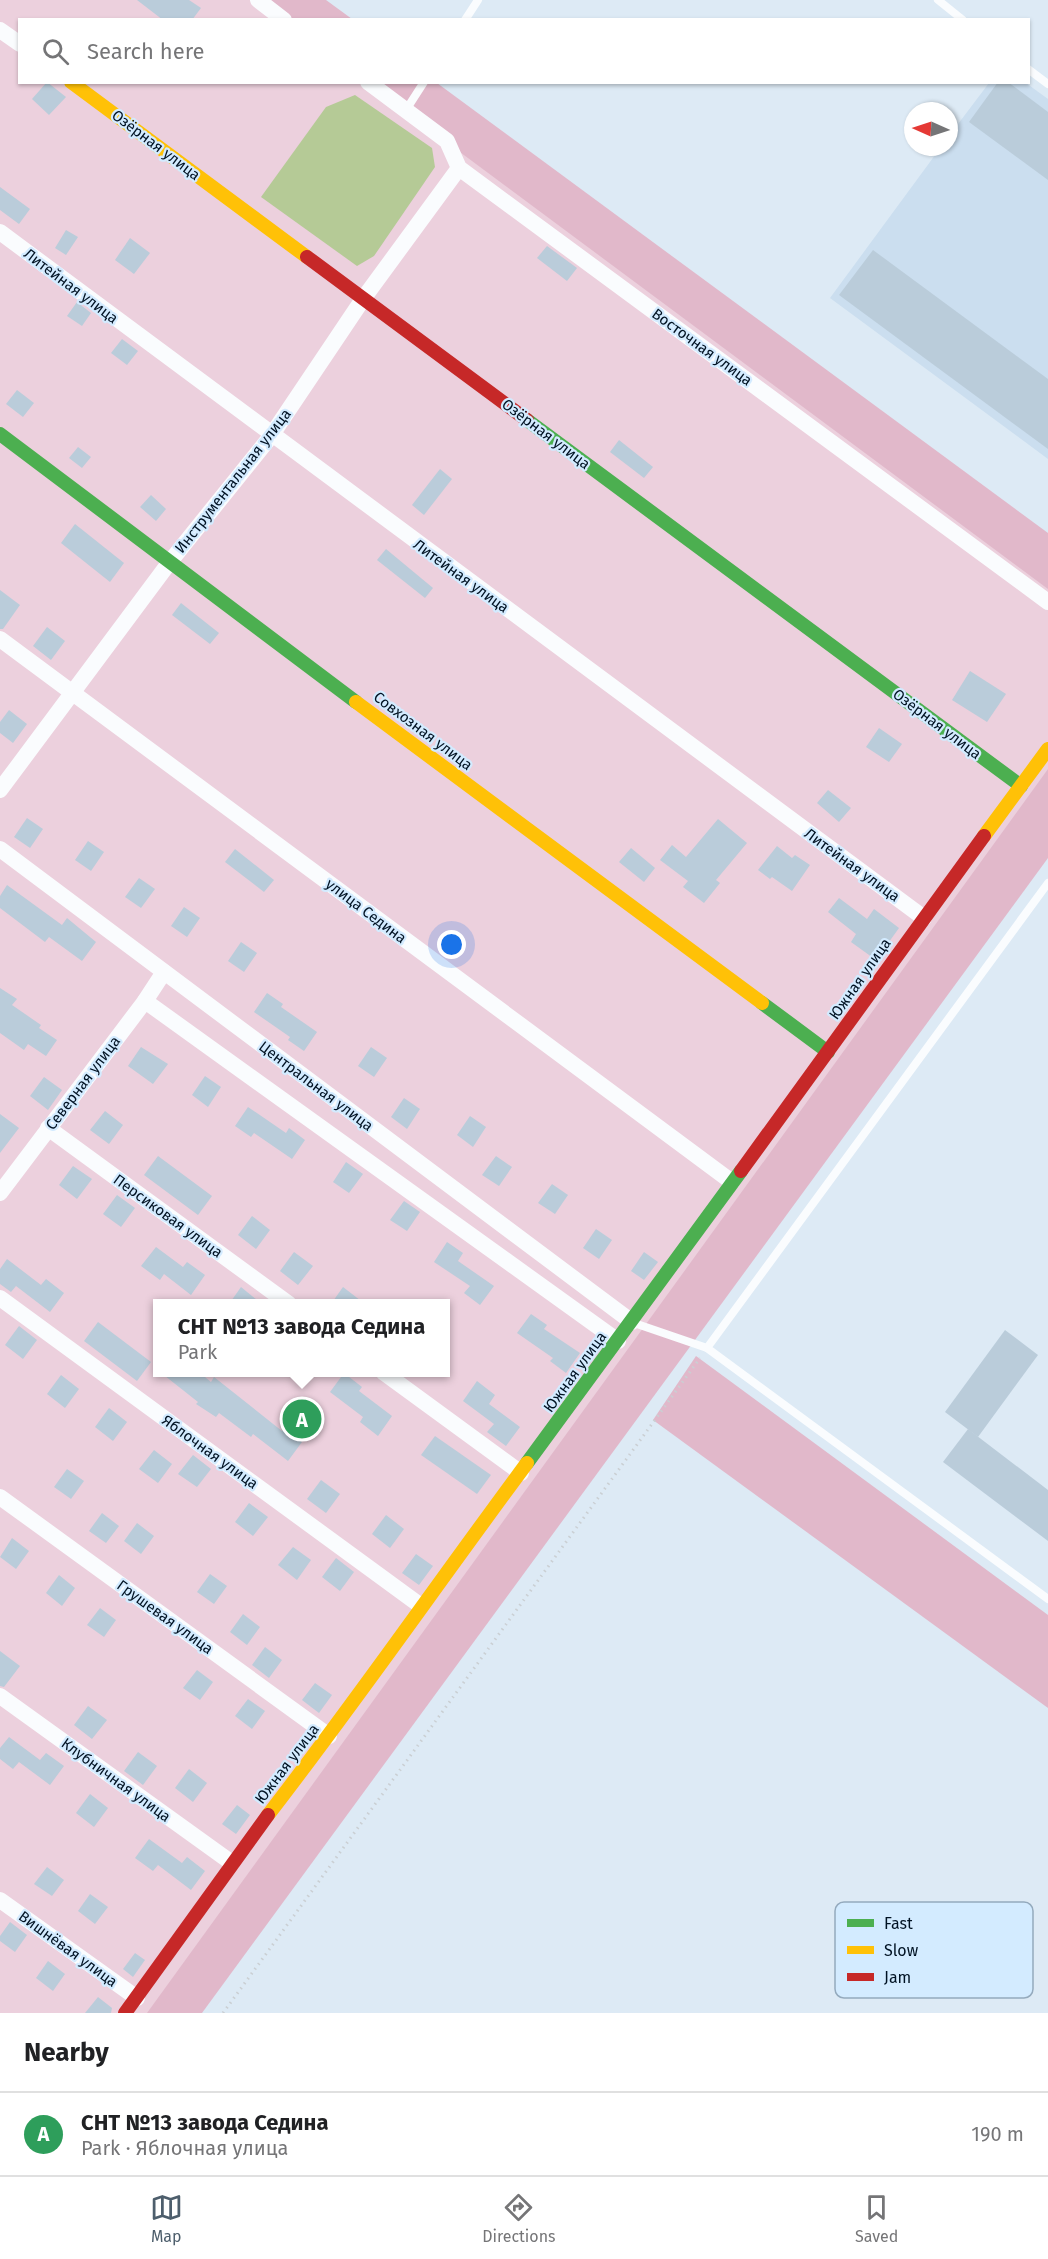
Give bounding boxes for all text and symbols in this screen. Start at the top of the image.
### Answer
search box [18,18,1030,84]
icon: search [39,35,72,68]
text: Search here [87,38,205,65]
north arrow [904,102,958,156]
street label: Озёрная улица [108,106,204,184]
street label: Литейная улица [20,245,122,327]
street label: Восточная улица [648,305,756,389]
street label: Озёрная улица [498,395,594,473]
street label: Инструментальная улица [171,405,295,557]
street label: Литейная улица [410,535,512,617]
street label: Озёрная улица [889,685,985,763]
street label: Совхозная улица [370,688,476,774]
street label: Литейная улица [801,824,903,906]
street label: улица Седина [322,875,410,947]
your location [437,930,466,959]
street label: Южная улица [825,935,895,1023]
street label: Северная улица [42,1033,124,1133]
street label: Центральная улица [255,1037,377,1135]
street label: Персиковая улица [110,1170,226,1262]
popup [153,1299,450,1377]
text: СНТ №13 завода Седина [178,1313,425,1340]
street label: Южная улица [540,1328,610,1416]
text: Park [178,1340,217,1364]
pin: A [282,1396,322,1442]
street label: Яблочная улица [158,1411,262,1493]
street label: Грушевая улица [113,1576,217,1658]
street label: Южная улица [251,1721,323,1807]
street label: Клубничная улица [58,1734,174,1826]
legend [835,1902,1033,1998]
street label: Вишнёвая улица [15,1907,121,1991]
text: Fast [884,1914,913,1933]
text: Slow [884,1941,919,1960]
text: Jam [884,1968,911,1987]
text: Nearby [24,2037,109,2068]
text: СНТ №13 завода Седина [81,2109,328,2136]
text: A [38,2122,49,2146]
text: 190 m [971,2122,1024,2146]
text: Park · Яблочная улица [81,2136,288,2160]
tab: Map [150,2191,183,2246]
tab: Directions [482,2191,556,2246]
tab: Saved [855,2191,898,2246]

